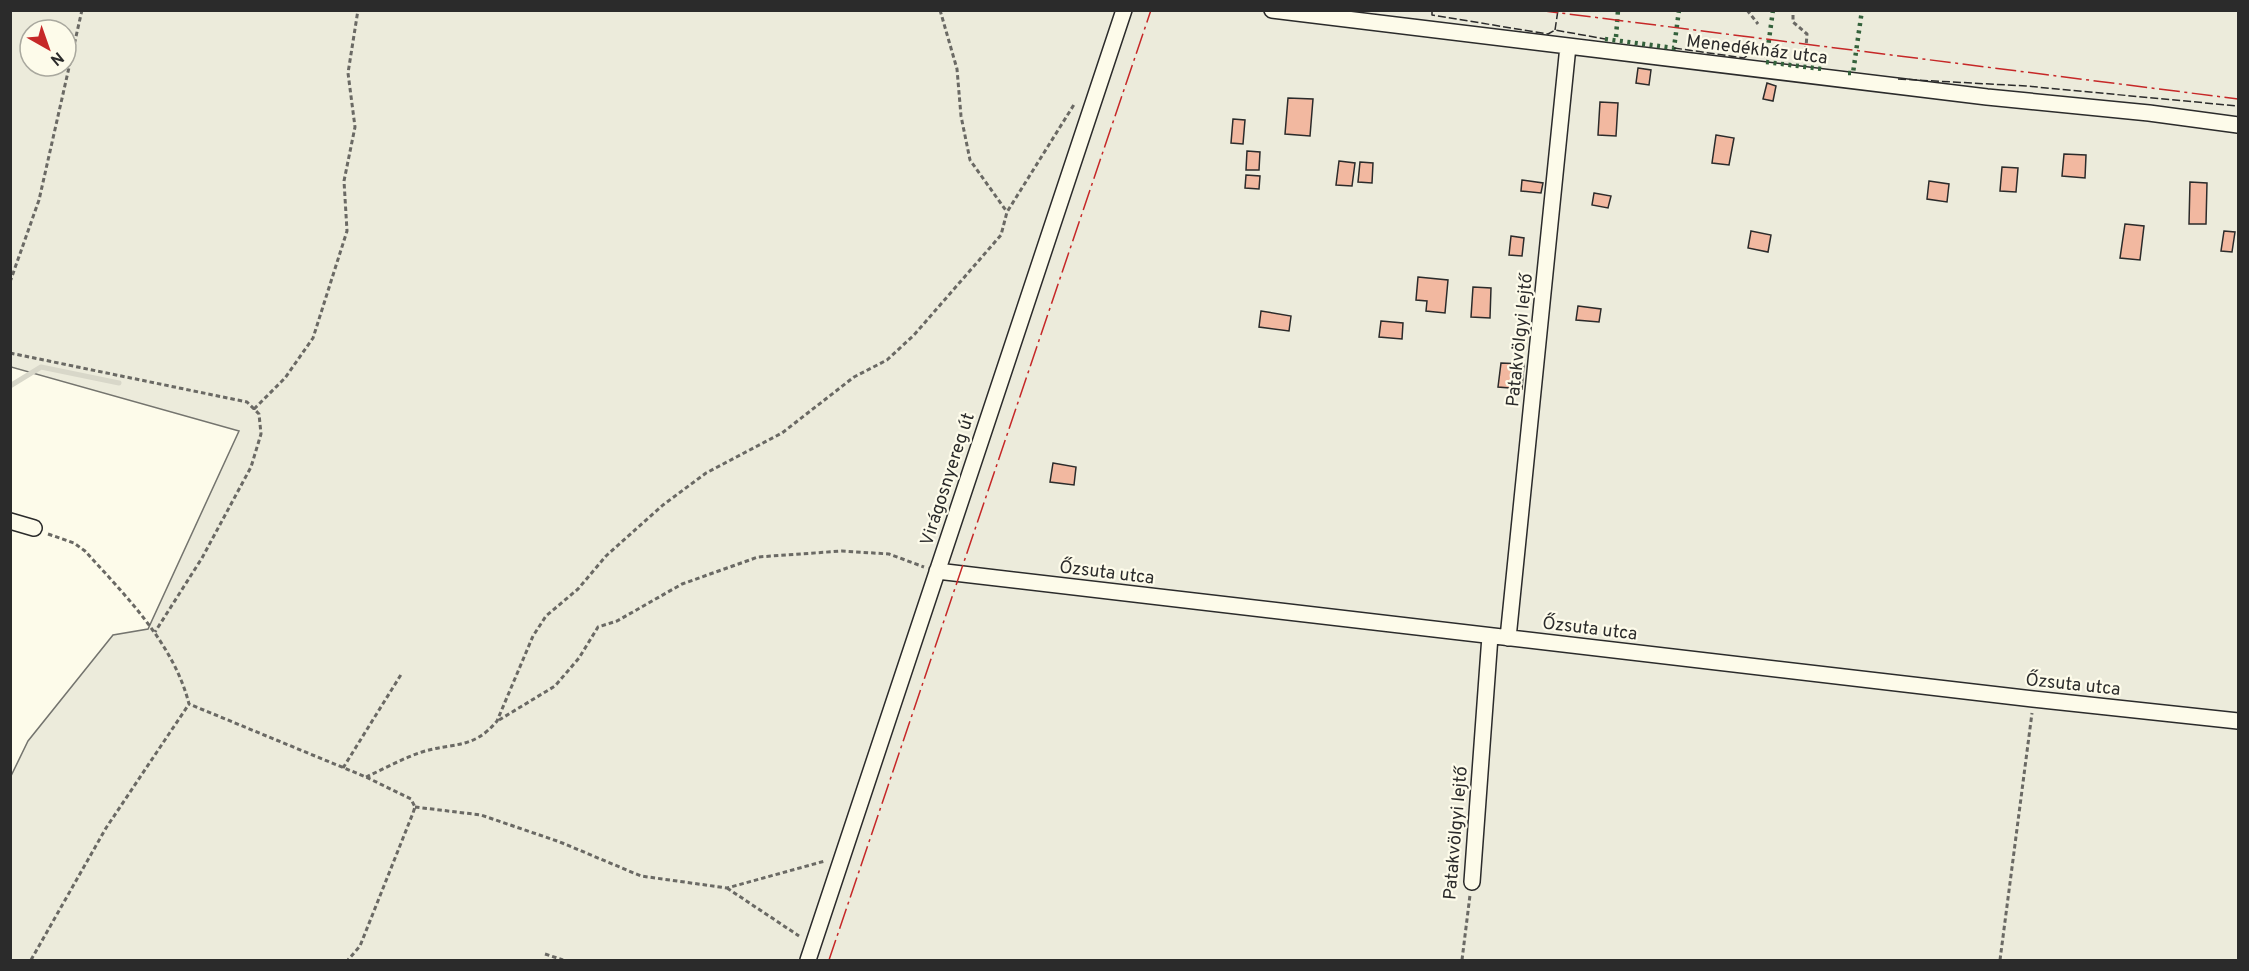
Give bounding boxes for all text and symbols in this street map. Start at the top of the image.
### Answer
north arrow [18,18,78,78]
street label: Menedékház utca [1685,30,1829,71]
text: N [46,47,67,69]
street label: Patakvölgyi lejtő [1502,271,1539,408]
street label: Virágosnyereg út [916,410,981,549]
street label: Őzsuta utca [1058,554,1156,591]
street label: Őzsuta utca [1541,610,1639,647]
street label: Őzsuta utca [2024,667,2122,702]
street label: Patakvölgyi lejtő [1439,764,1474,901]

